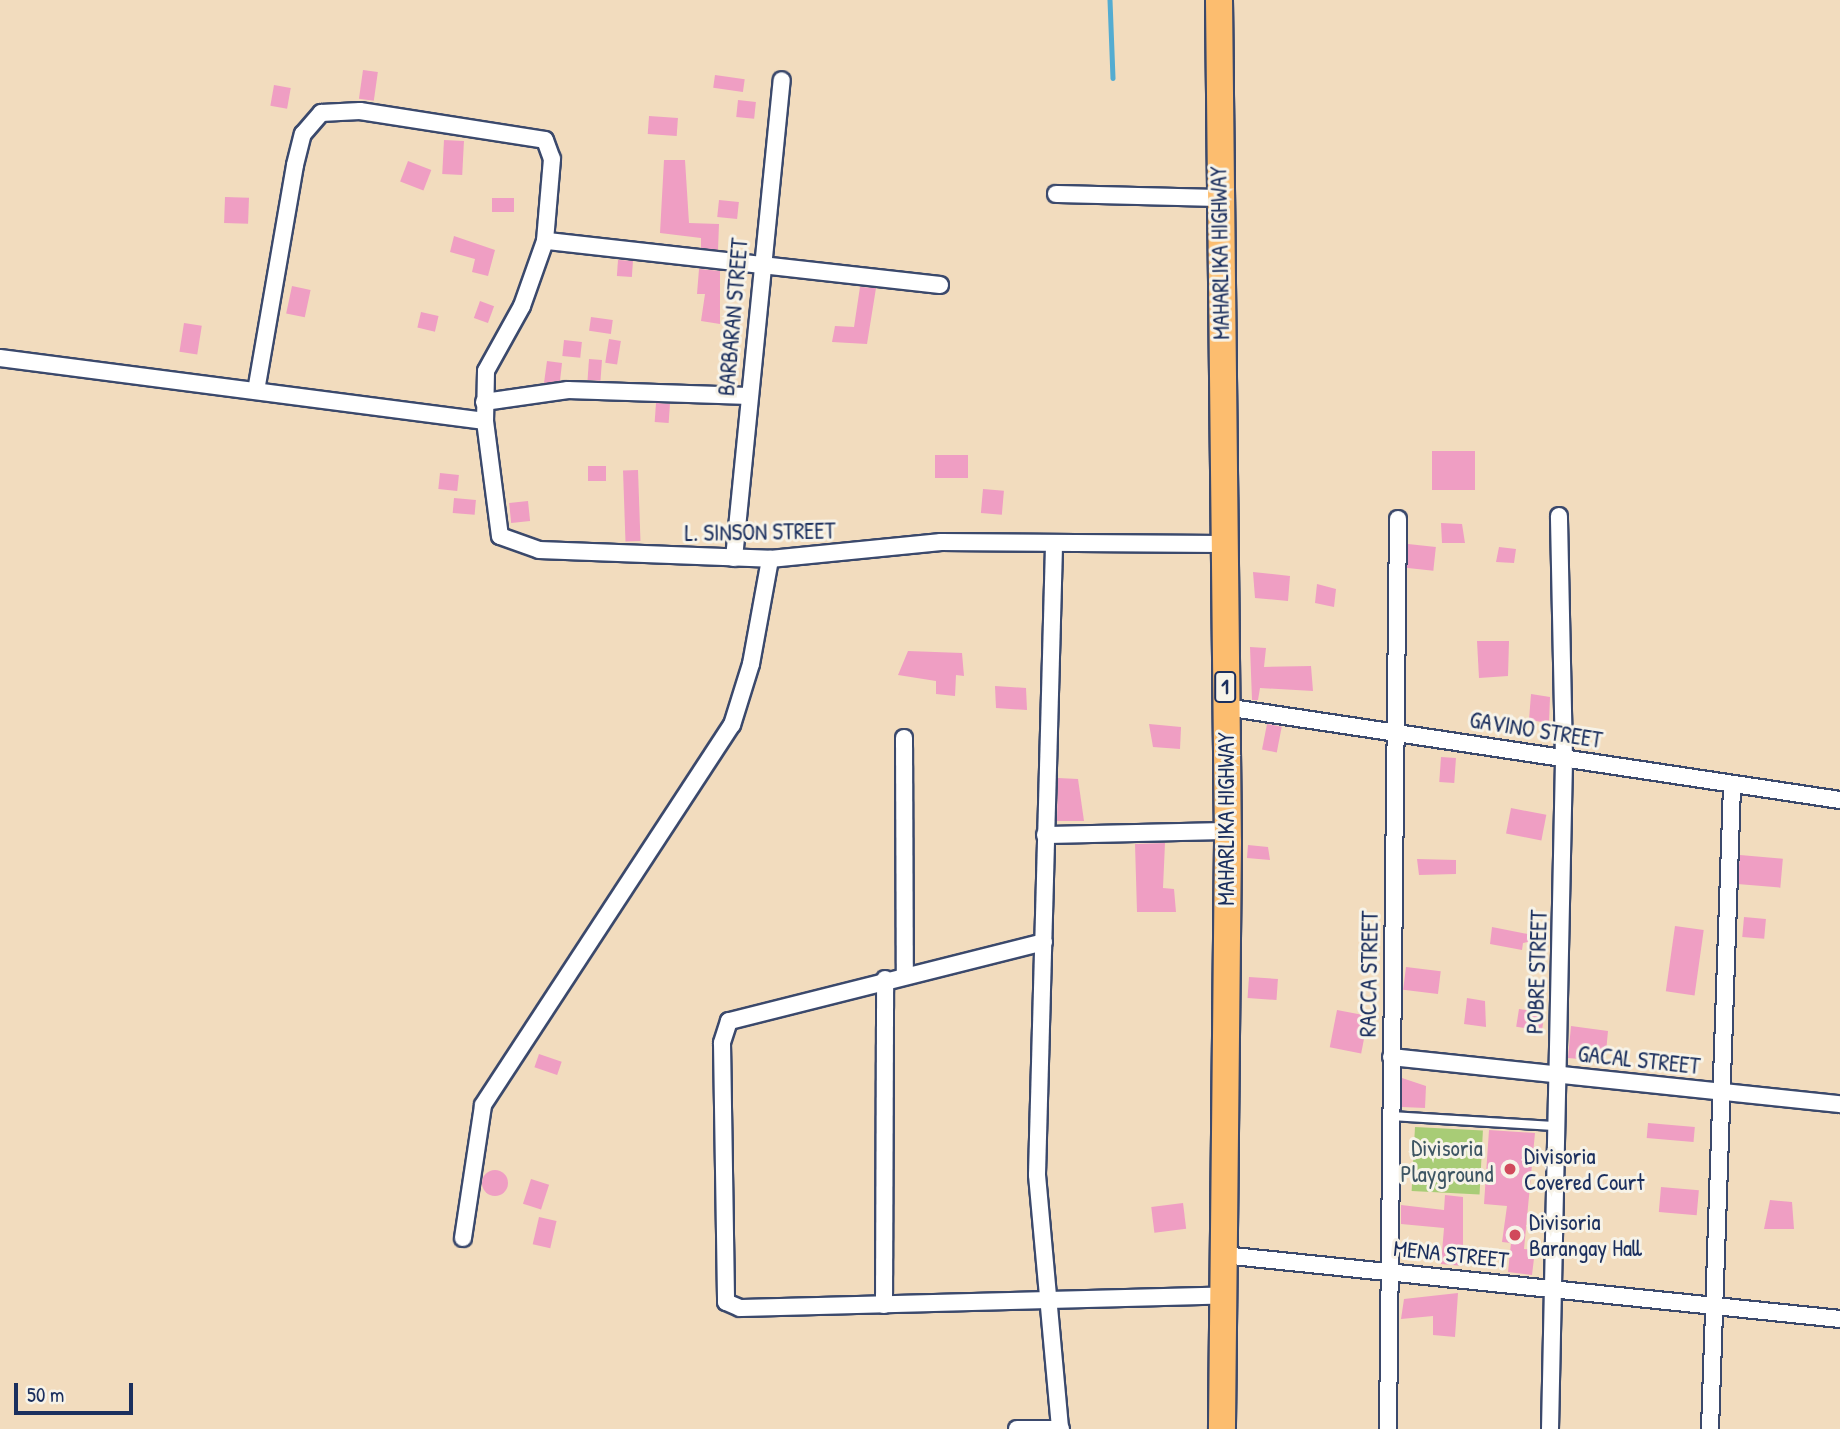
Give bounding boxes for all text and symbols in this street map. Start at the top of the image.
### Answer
street label: MAHARLIKA HIGHWAY [1205,166,1235,340]
street label: BARBARAN STREET [712,237,754,397]
street label: L. SINSON STREET [684,517,836,547]
road number: 1 [1213,670,1237,704]
street label: GAVINO STREET [1468,706,1604,754]
street label: MAHARLIKA HIGHWAY [1212,732,1240,906]
street label: POBRE STREET [1521,909,1553,1035]
street label: RACCA STREET [1354,911,1384,1037]
street label: GACAL STREET [1576,1040,1702,1080]
park label: Divisoria Playground [1401,1134,1493,1188]
place label: Divisoria Covered Court [1524,1142,1644,1196]
marker: Divisoria Covered Court [1502,1161,1518,1177]
place label: Divisoria Barangay Hall [1529,1208,1642,1262]
marker: Divisoria Barangay Hall [1507,1227,1523,1243]
street label: MENA STREET [1392,1234,1510,1274]
scale bar [18,1370,136,1414]
text: 50 m [27,1380,64,1409]

